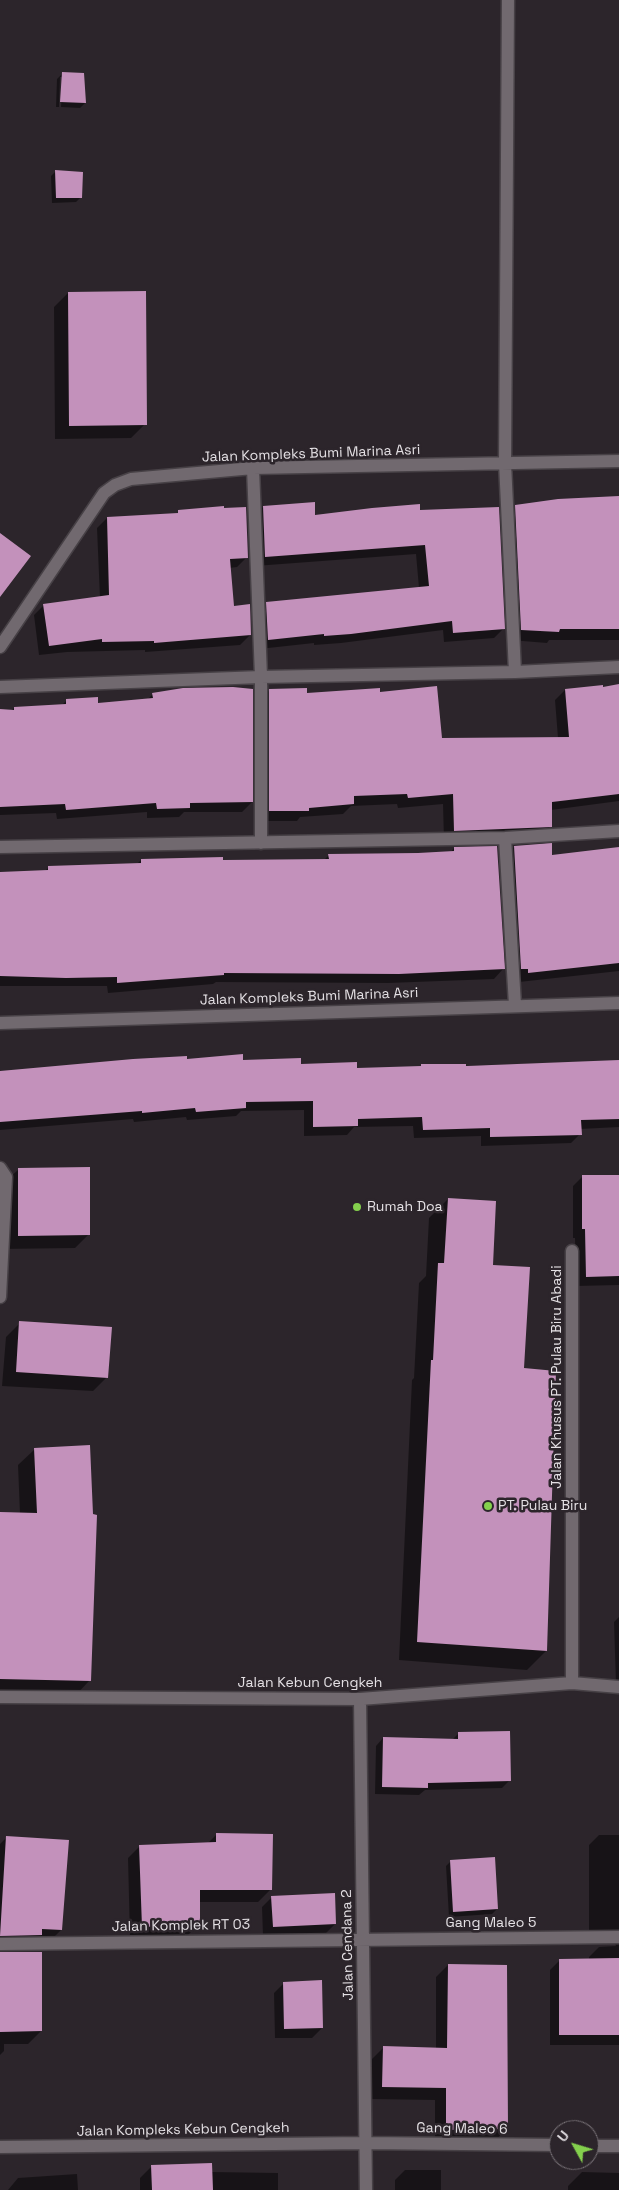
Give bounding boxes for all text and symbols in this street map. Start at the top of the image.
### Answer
street label: Jalan Kompleks Bumi Marina Asri [201,442,421,466]
street label: Jalan Kompleks Bumi Marina Asri [199,985,419,1009]
place label: Rumah Doa [367,1199,443,1215]
marker: Rumah Doa [351,1201,363,1213]
street label: Jalan Khusus PT. Pulau Biru Abadi [549,1265,565,1489]
place label: PT. Pulau Biru [498,1498,587,1514]
marker: PT. Pulau Biru [482,1500,494,1512]
street label: Jalan Kebun Cengkeh [238,1675,382,1691]
street label: Jalan Cendana 2 [339,1889,357,2001]
street label: Gang Maleo 5 [446,1915,536,1931]
street label: Jalan Komplek RT 03 [112,1916,250,1936]
street label: Jalan Kompleks Kebun Cengkeh [76,2120,290,2140]
street label: Gang Maleo 6 [416,2120,508,2138]
north arrow [549,2120,599,2170]
text: U [553,2127,573,2146]

